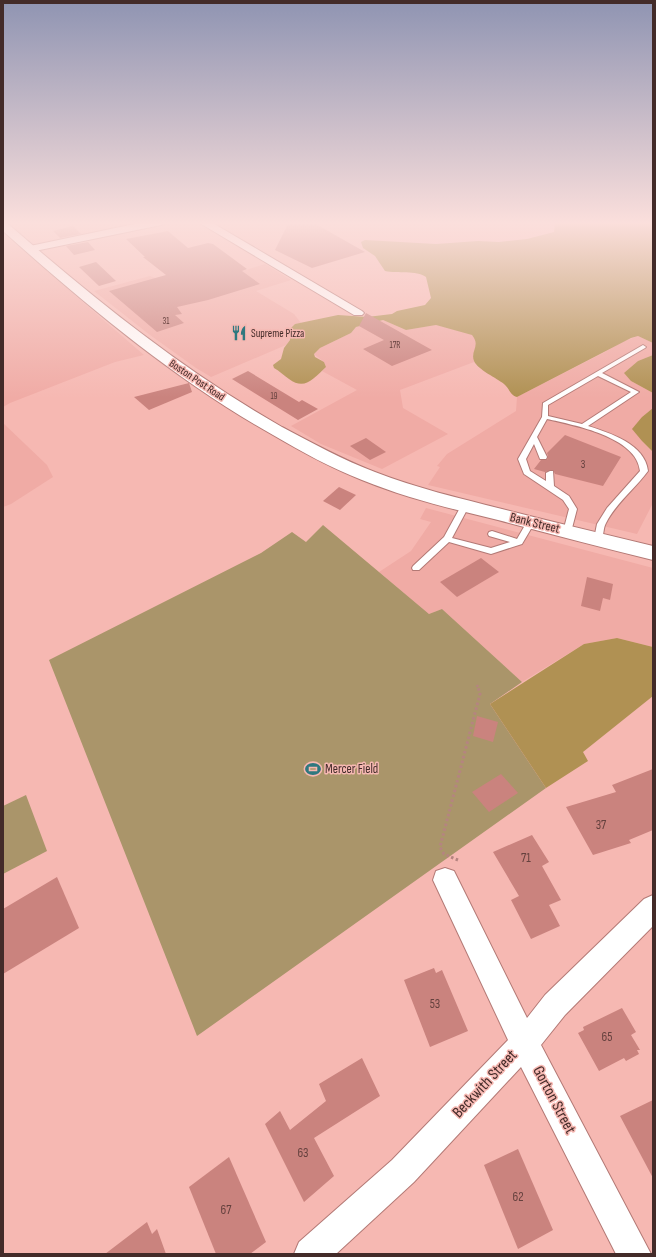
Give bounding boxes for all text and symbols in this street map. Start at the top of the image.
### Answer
house number: 31 [163,316,170,327]
restaurant icon: Supreme Pizza [230,324,248,342]
place label: Supreme Pizza [251,327,304,340]
house number: 17R [390,340,400,351]
street label: Boston Post Road [167,357,228,404]
house number: 19 [270,391,278,402]
house number: 3 [581,458,586,471]
street label: Bank Street [508,509,562,537]
sports icon: Mercer Field [304,760,322,778]
place label: Mercer Field [325,761,378,777]
house number: 37 [596,817,607,833]
house number: 71 [521,850,531,866]
house number: 53 [430,996,440,1012]
house number: 65 [602,1029,612,1045]
street label: Beckwith Street [449,1046,521,1122]
street label: Gorton Street [528,1063,580,1137]
house number: 63 [297,1145,309,1161]
house number: 62 [512,1189,524,1205]
house number: 67 [221,1202,232,1218]

